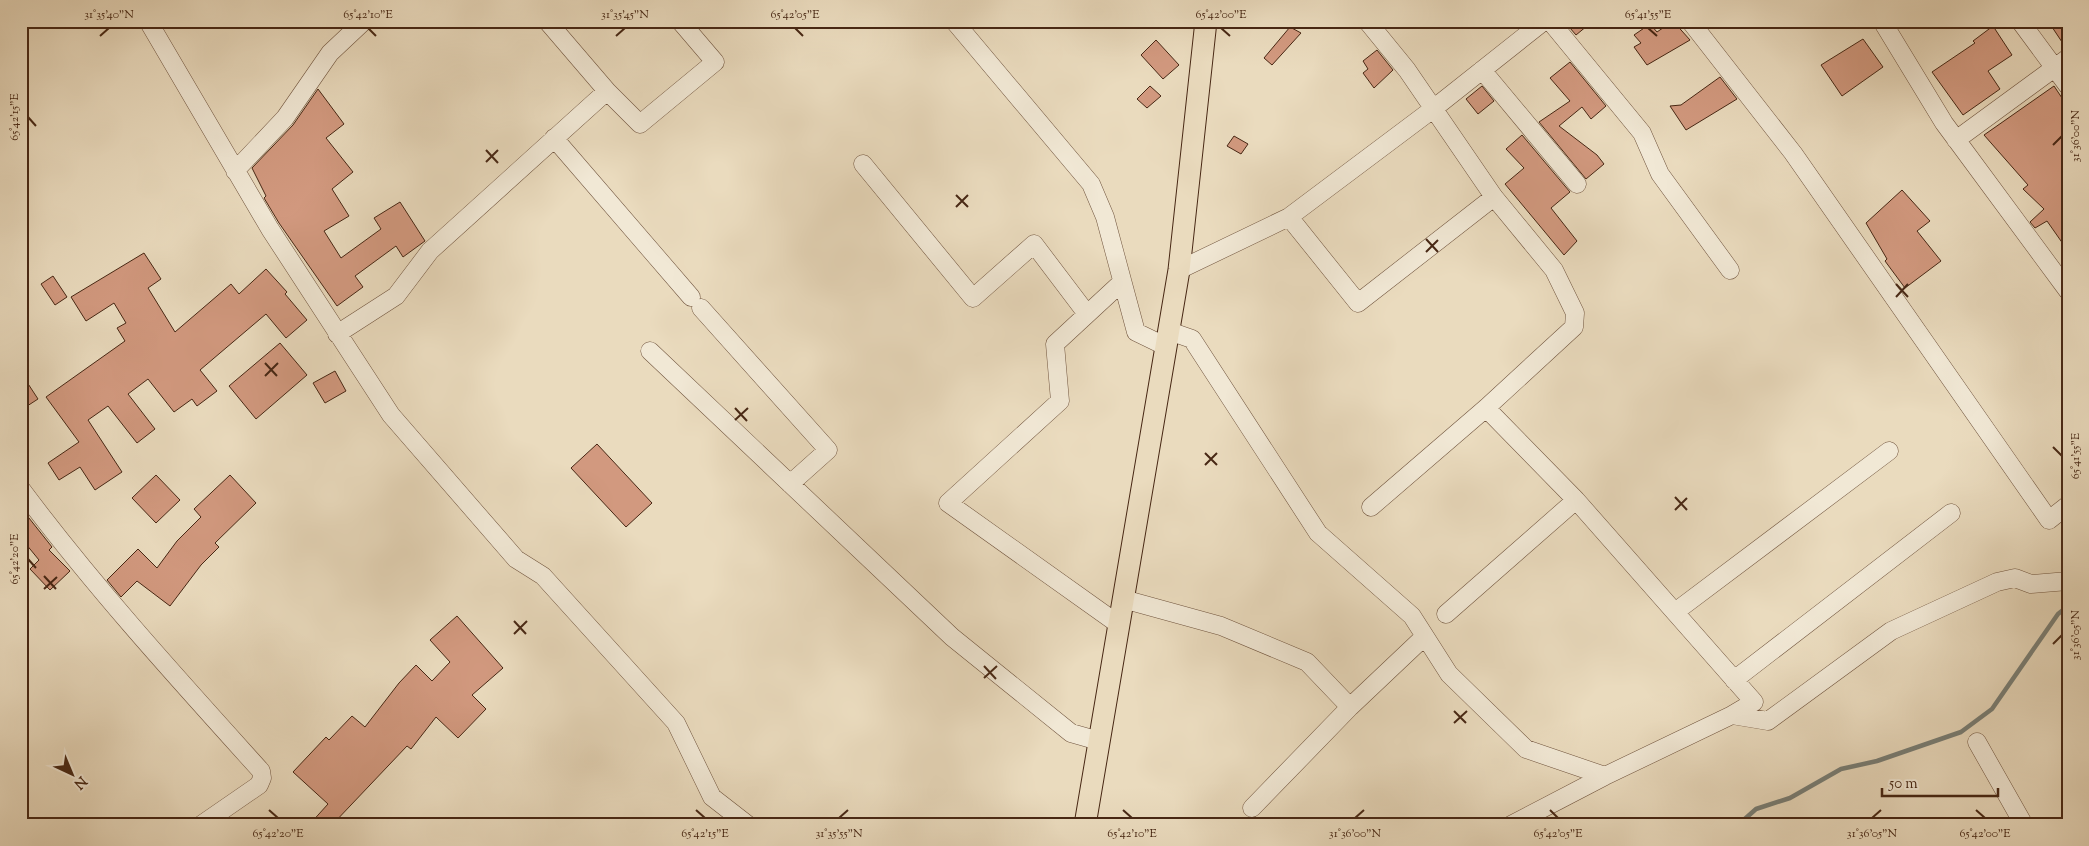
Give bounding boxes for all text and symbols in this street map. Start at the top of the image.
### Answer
text: 31°35'40"N [84,6,134,24]
text: 65°42'10"E [343,6,393,24]
text: 31°35'45"N [601,6,649,24]
text: 65°42'05"E [770,6,820,24]
text: 65°42'00"E [1195,6,1247,24]
text: 65°41'55"E [1625,6,1672,24]
text: 65°42'15"E [6,92,24,141]
text: 31°36'00"N [2067,109,2085,162]
text: 65°41'55"E [2067,432,2085,479]
text: 65°42'20"E [6,533,24,584]
text: 31°36'05"N [2067,609,2085,660]
north arrow [48,748,98,798]
scale bar [1882,766,1998,798]
text: N [69,771,91,793]
text: 50 m [1888,774,1918,795]
text: 65°42'20"E [253,825,304,843]
text: 65°42'15"E [681,825,730,843]
text: 31°35'55"N [815,825,863,843]
text: 65°42'10"E [1107,825,1157,843]
text: 31°36'00"N [1329,825,1382,843]
text: 65°42'05"E [1533,825,1583,843]
text: 31°36'05"N [1847,825,1898,843]
text: 65°42'00"E [1959,825,2011,843]

